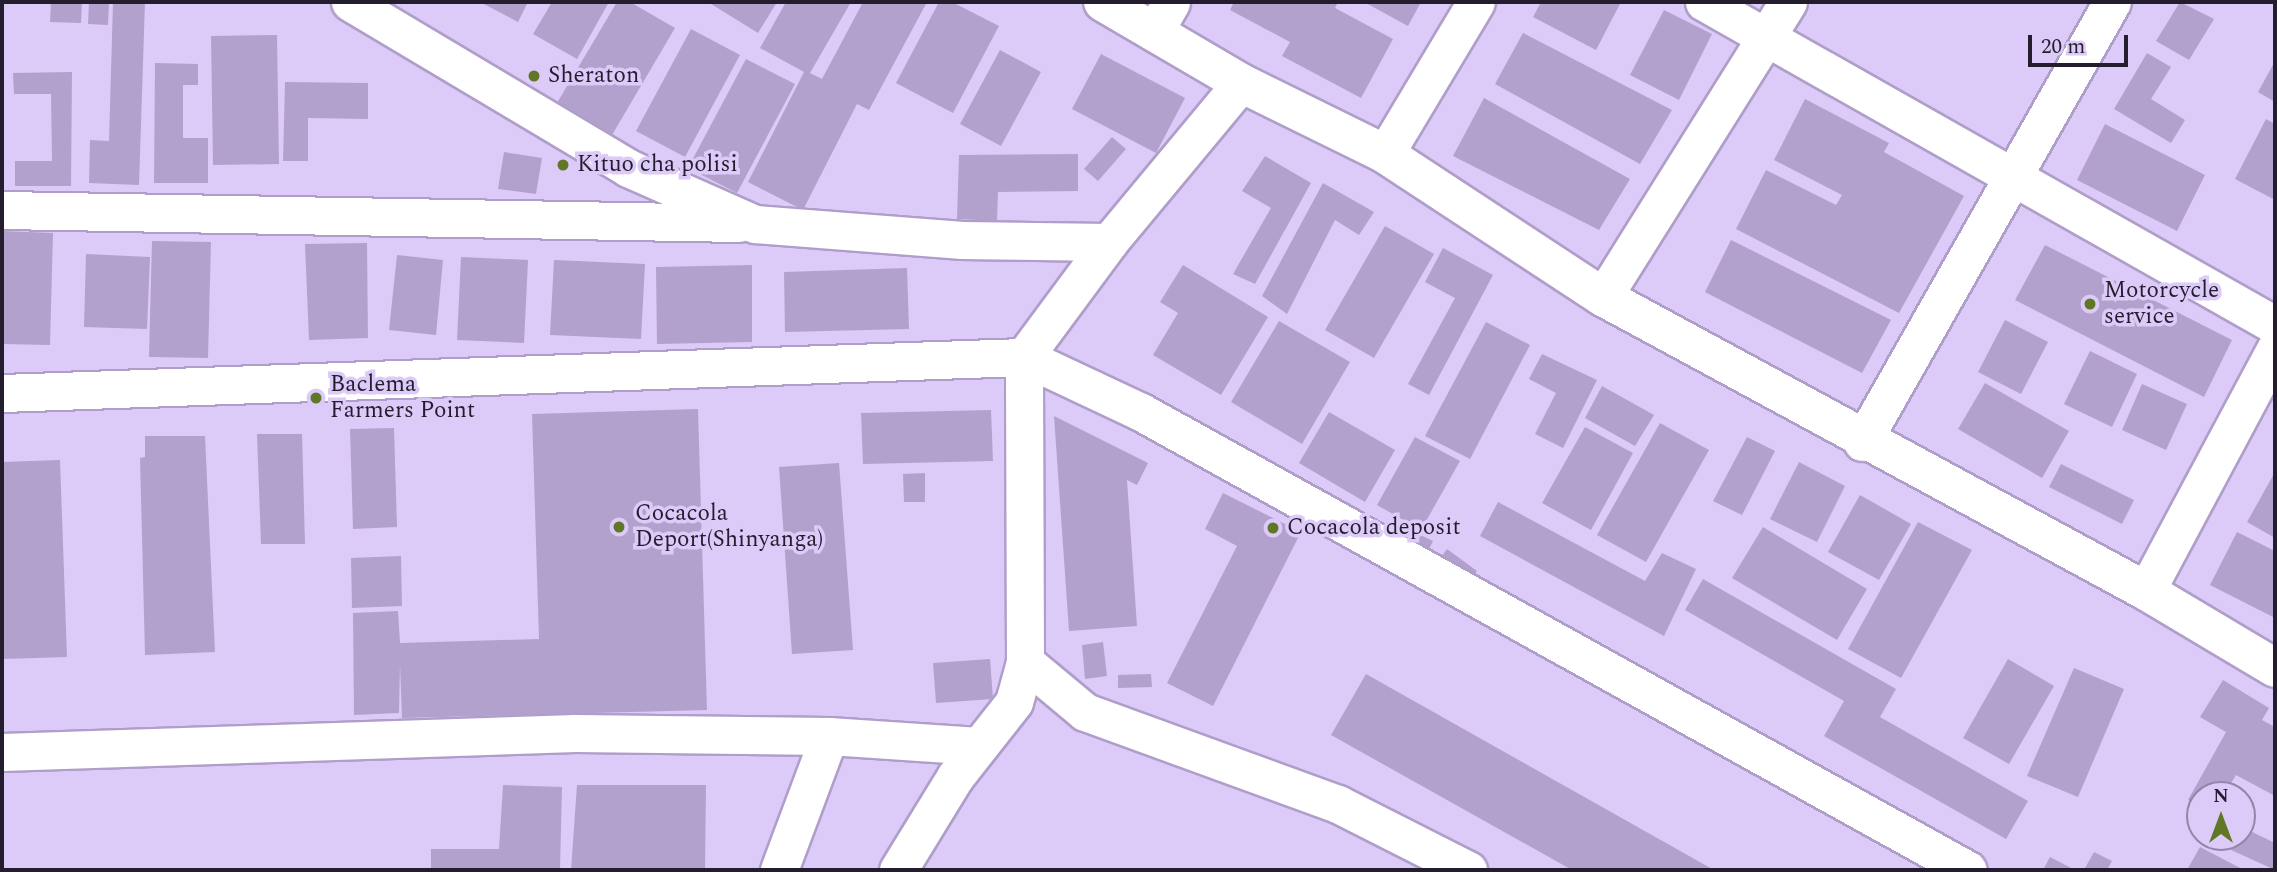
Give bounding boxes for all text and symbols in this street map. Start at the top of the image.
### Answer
scale bar [2032,21,2132,65]
text: 20 m [2041,31,2085,63]
place label: Sheraton [548,62,639,90]
marker: Sheraton [526,68,542,84]
place label: Kituo cha polisi [577,151,738,179]
marker: Kituo cha polisi [555,157,571,173]
place label: Motorcycle service [2104,277,2219,331]
marker: Motorcycle service [2082,296,2098,312]
place label: Baclema Farmers Point [330,371,475,425]
marker: Baclema Farmers Point [308,390,324,406]
place label: Cocacola Deport(Shinyanga) [635,500,823,554]
place label: Cocacola deposit [1287,514,1461,542]
marker: Cocacola Deport(Shinyanga) [609,517,629,537]
marker: Cocacola deposit [1265,520,1281,536]
north arrow [2186,781,2256,851]
text: N [2213,782,2229,811]

